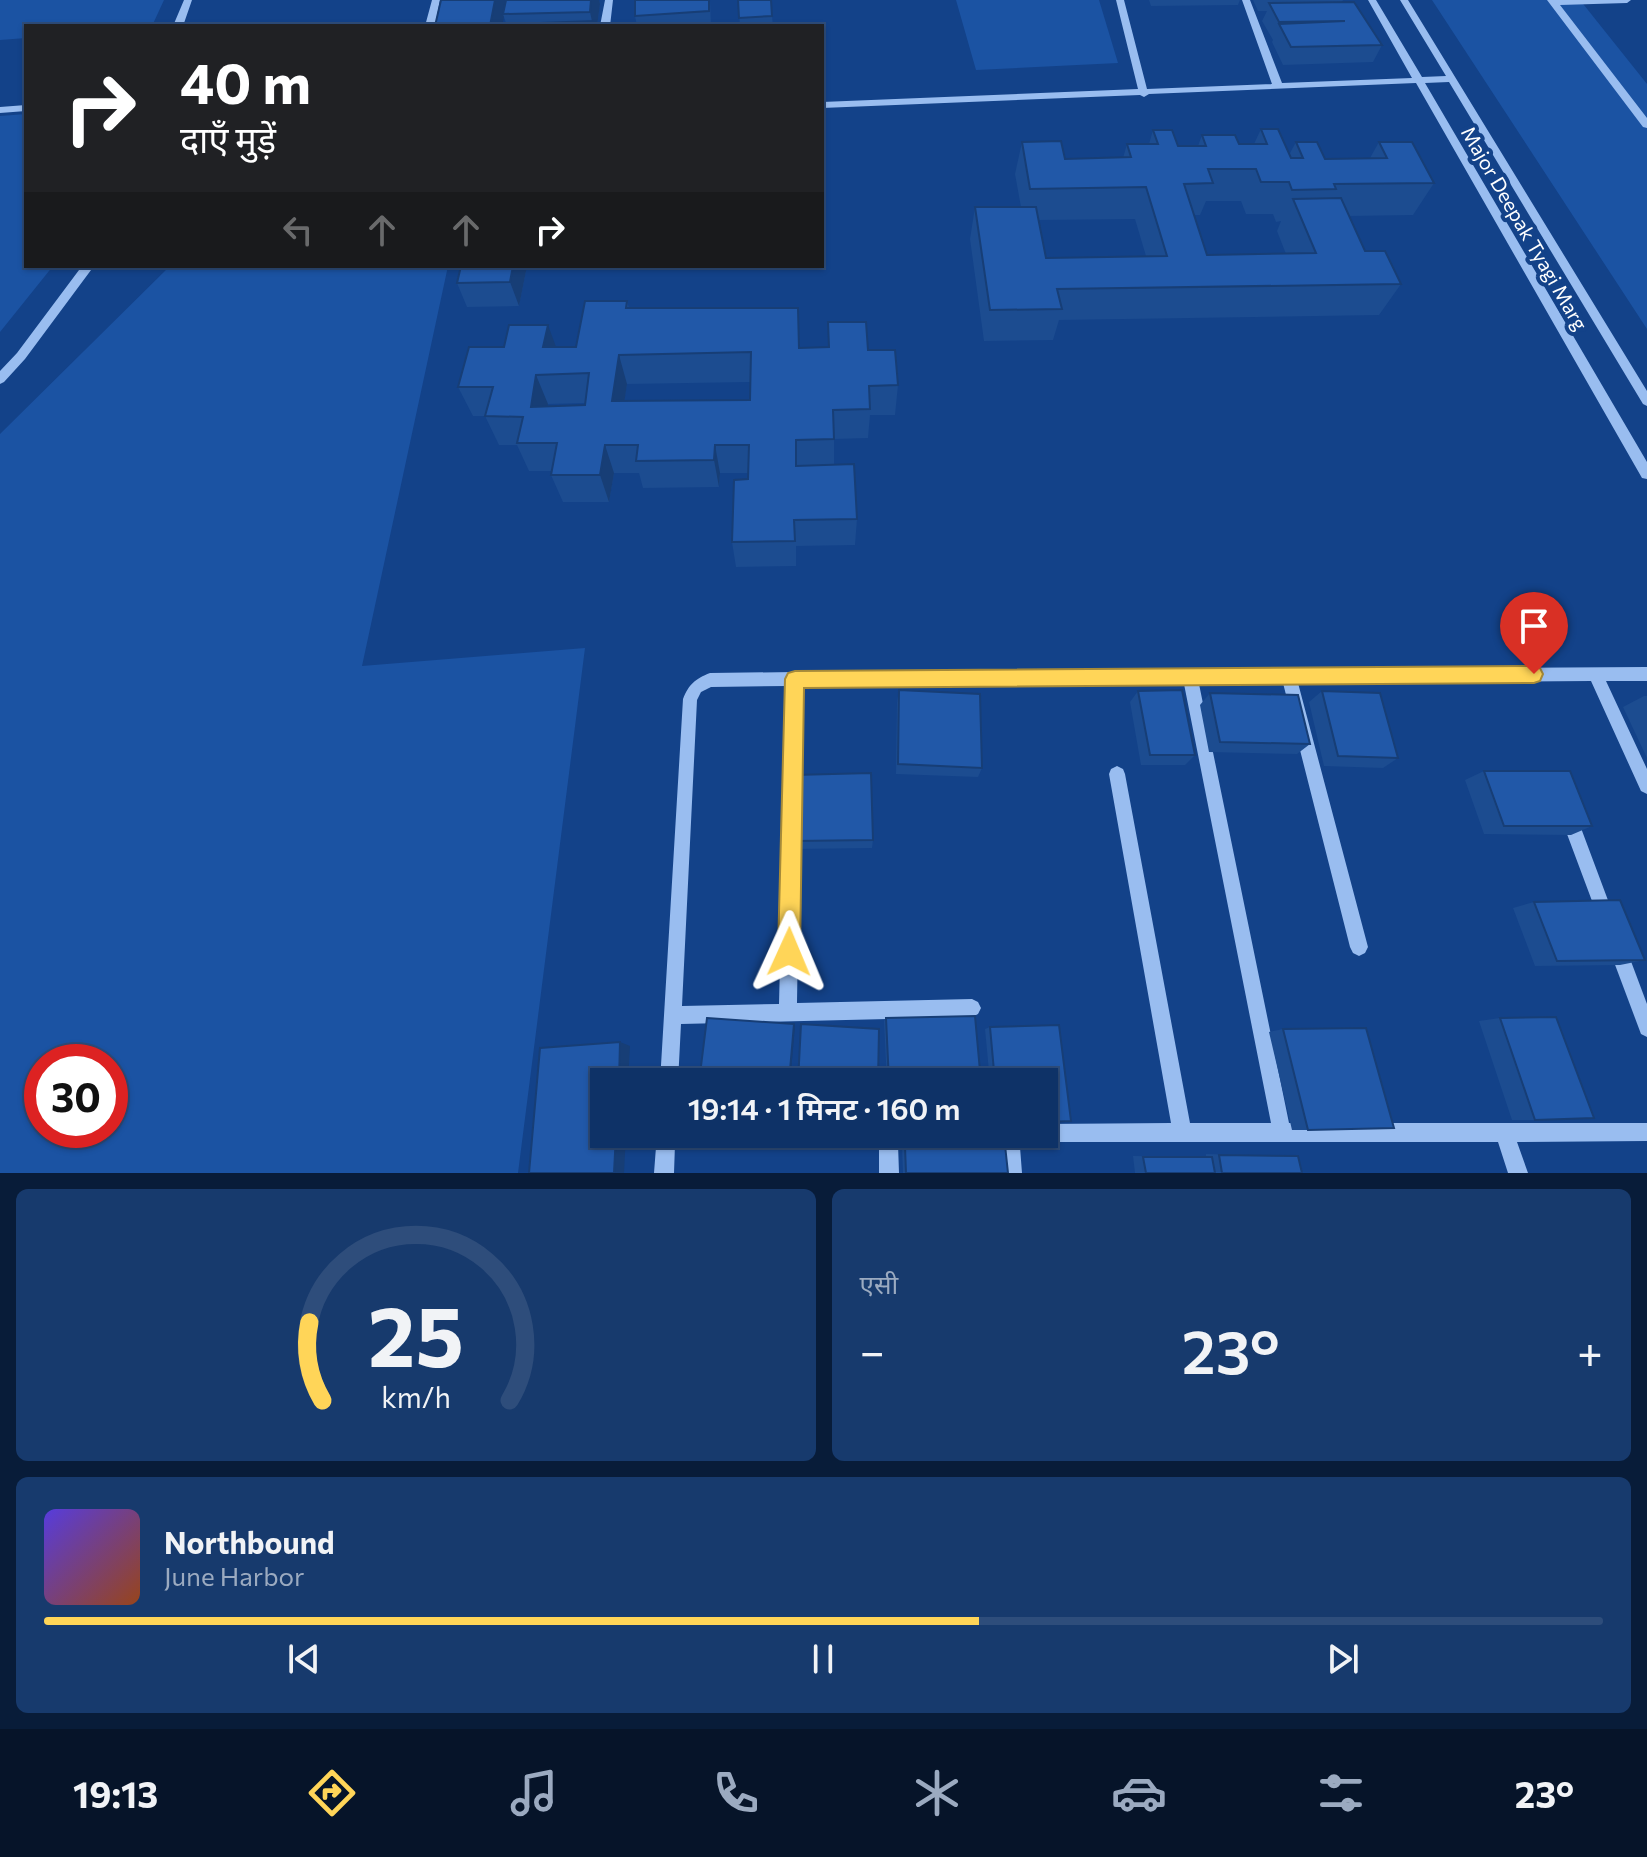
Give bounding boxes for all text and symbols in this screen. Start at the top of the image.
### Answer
text: 40 m [180,47,311,116]
icon: right [48,56,152,160]
text: दाएँ मुड़ें [180,116,276,160]
street label: Major Deepak Tyagi Marg [1457,122,1593,334]
icon: left [276,208,320,252]
icon: ahead [360,208,404,252]
icon: ahead [444,208,488,252]
icon: right [528,208,572,252]
pin [1500,592,1568,674]
icon: arrive [1512,604,1556,648]
position arrow [747,910,831,994]
speed limit sign: 30 [24,1044,128,1148]
text: 19:14 · 1 मिनट · 160 m [688,1089,960,1126]
text: एसी [860,1268,898,1299]
text: 25 [368,1282,464,1384]
text: 23° [1182,1313,1280,1386]
text: − [860,1323,885,1377]
text: + [1577,1323,1603,1377]
text: km/h [381,1379,451,1414]
text: Northbound [164,1523,335,1560]
text: June Harbor [164,1560,304,1591]
icon: previous [282,1637,326,1681]
icon: pause [801,1637,845,1681]
icon: next [1321,1637,1365,1681]
icon: directions [304,1765,360,1821]
icon: music [506,1765,562,1821]
icon: phone [708,1765,764,1821]
icon: climate [909,1765,965,1821]
icon: car [1111,1765,1167,1821]
icon: filters [1313,1765,1369,1821]
text: 19:13 [73,1771,158,1815]
text: 23° [1515,1771,1574,1815]

